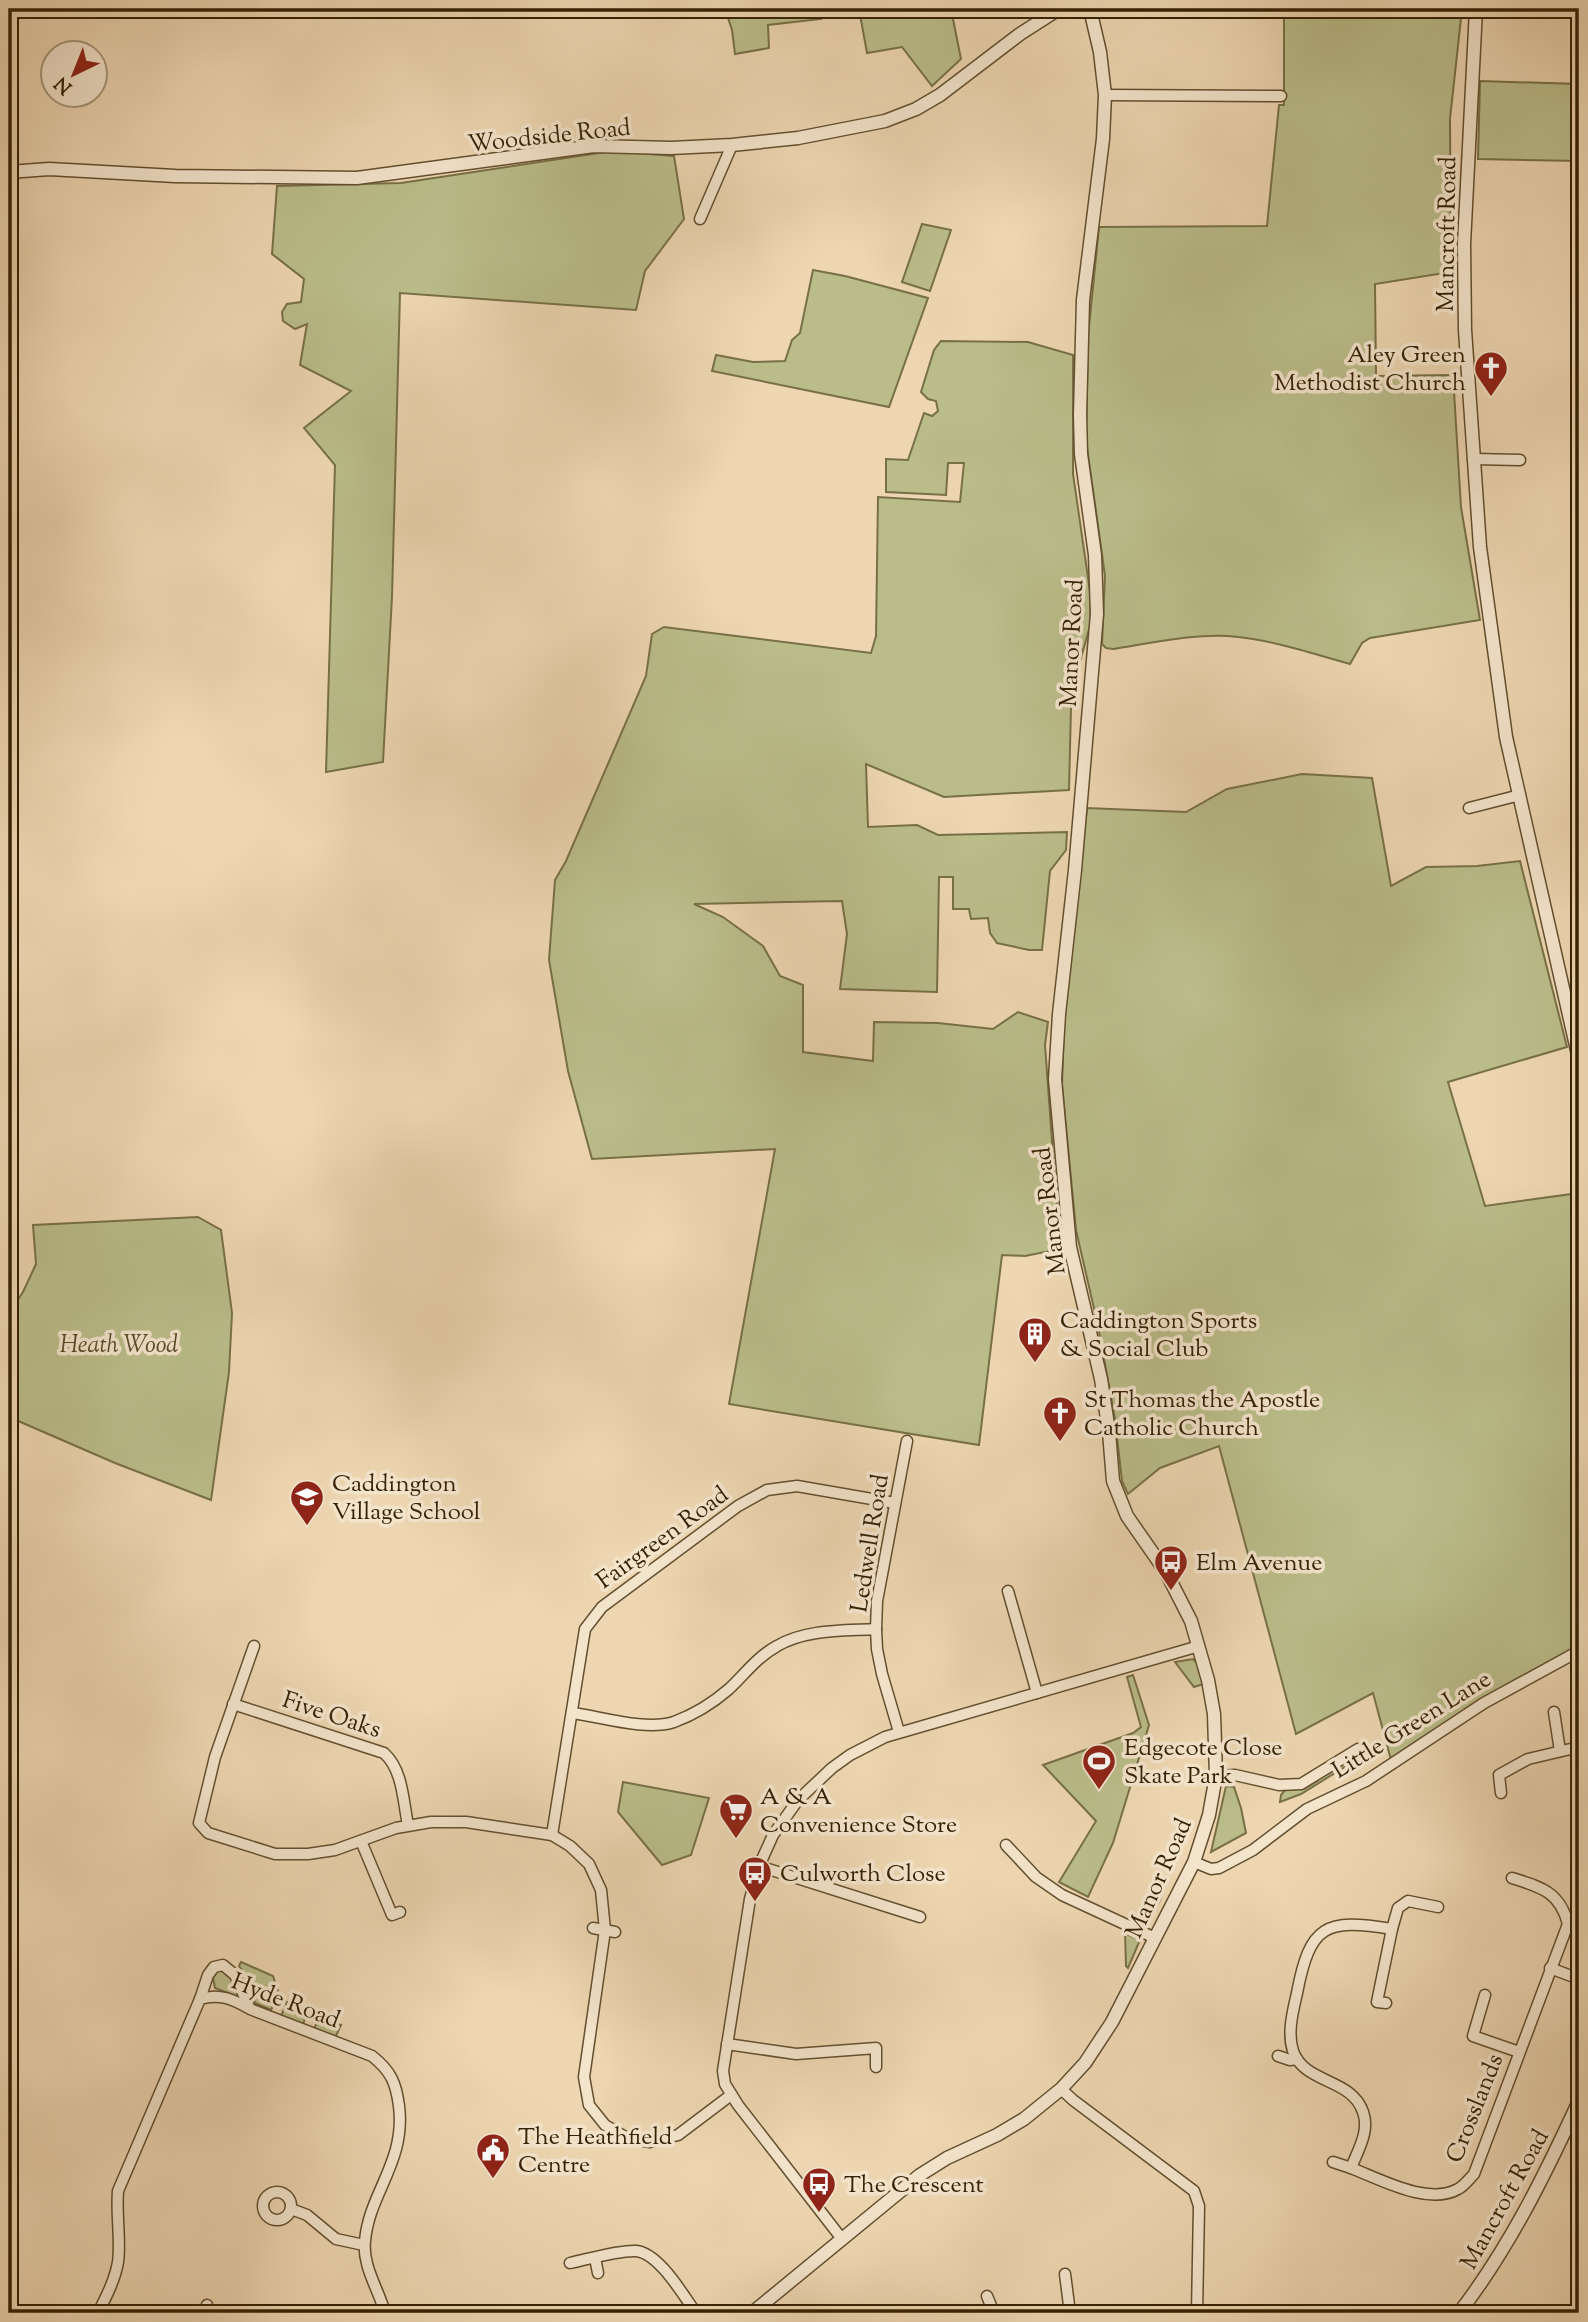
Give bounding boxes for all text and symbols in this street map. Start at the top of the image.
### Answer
north arrow [38,38,108,108]
text: N [49,70,79,100]
street label: Woodside Road [466,111,633,162]
street label: Mancroft Road [1430,156,1466,312]
place label: Aley Green Methodist Church [1274,339,1466,401]
church icon: Aley Green Methodist Church [1472,349,1510,398]
street label: Manor Road [1053,578,1093,708]
street label: Manor Road [1026,1145,1076,1276]
place label: Caddington Sports & Social Club [1060,1305,1257,1367]
building icon: Caddington Sports & Social Club [1016,1315,1054,1364]
park label: Heath Wood [60,1329,178,1363]
place label: St Thomas the Apostle Catholic Church [1084,1384,1320,1446]
church icon: St Thomas the Apostle Catholic Church [1041,1394,1079,1443]
place label: Caddington Village School [332,1468,481,1530]
street label: Ledwell Road [843,1471,899,1615]
school or university icon: Caddington Village School [288,1478,326,1527]
street label: Fairgreen Road [590,1479,737,1598]
bus stop icon: Elm Avenue [1152,1543,1190,1592]
place label: Elm Avenue [1196,1547,1322,1581]
street label: Little Green Lane [1326,1663,1498,1788]
street label: Five Oaks [278,1684,385,1748]
place label: Edgecote Close Skate Park [1124,1732,1283,1794]
sports icon: Edgecote Close Skate Park [1080,1742,1118,1791]
place label: A & A Convenience Store [760,1781,957,1843]
supermarket icon: A & A Convenience Store [717,1791,755,1840]
street label: Manor Road [1118,1813,1202,1944]
bus stop icon: Culworth Close [736,1854,774,1903]
place label: Culworth Close [780,1858,946,1892]
street label: Hyde Road [226,1966,345,2038]
street label: Crosslands [1439,2049,1513,2168]
place label: The Heathfield Centre [518,2121,673,2183]
street label: Mancroft Road [1453,2123,1559,2276]
public building icon: The Heathfield Centre [474,2131,512,2180]
bus stop icon: The Crescent [800,2165,838,2214]
place label: The Crescent [844,2169,984,2203]

